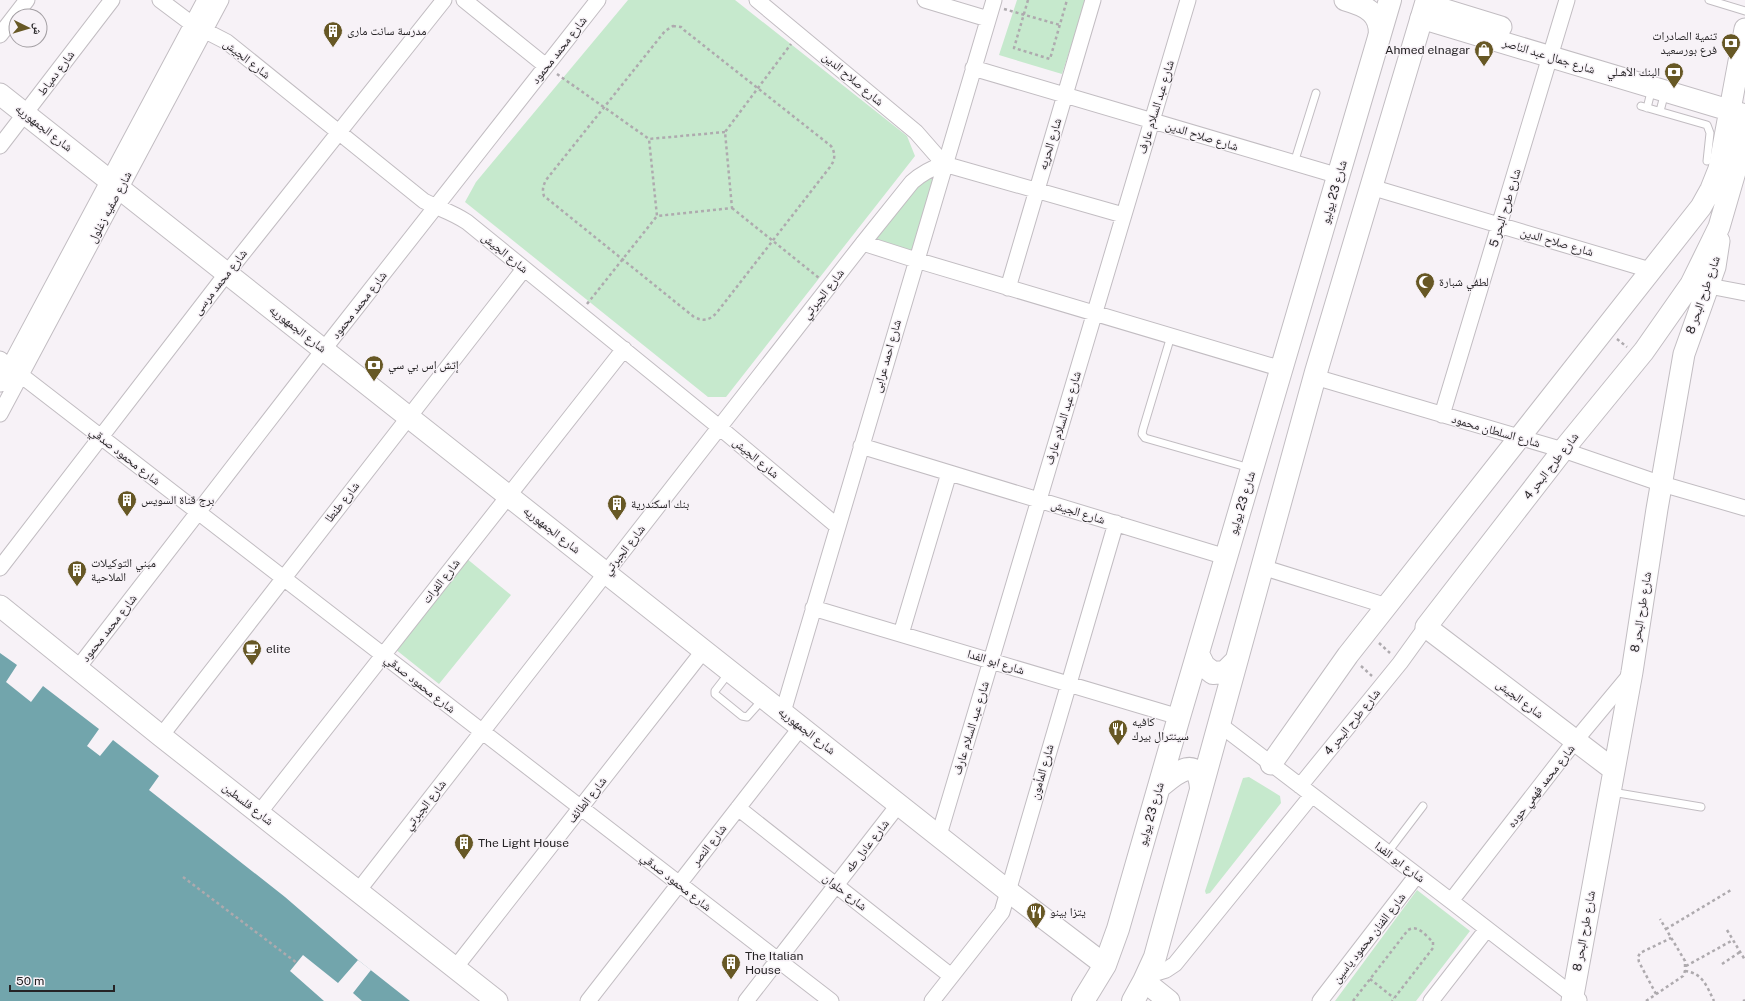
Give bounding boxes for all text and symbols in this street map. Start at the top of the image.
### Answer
north arrow [8,8,48,48]
street label: شارع محمد محمود [528,13,591,87]
building icon: مدرسة سانت مارى [322,20,344,48]
text: ش [29,22,44,36]
place label: مدرسة سانت مارى [347,24,427,38]
place label: تنمية الصادرات فرع بورسعيد [1652,29,1717,58]
bank icon: تنمية الصادرات فرع بورسعيد [1720,32,1742,60]
street label: شارع جمال عبد الناصر [1500,35,1597,78]
street label: شارع الجيش [220,36,273,82]
shop icon: Ahmed elnagar [1473,39,1495,67]
place label: Ahmed elnagar [1385,43,1470,57]
street label: شارع دمياط [35,48,78,99]
street label: شارع صلاح الدين [819,49,886,109]
street label: شارع عبد السلام عارف [1135,58,1178,156]
bank icon: البنك الأهـلي [1663,61,1685,89]
place label: البنك الأهـلي [1607,65,1660,82]
street label: شارع الجمهوريه [12,101,75,155]
street label: شارع الحريه [1035,116,1066,172]
street label: شارع صلاح الدين [1164,118,1240,155]
street label: شارع 23 يوليو [1318,158,1351,226]
street label: شارع طرح البحر 5 [1486,167,1525,249]
street label: شارع صفيه زغلول [85,169,136,246]
street label: شارع صلاح الدين [1519,225,1595,260]
street label: شارع الجيش [478,230,531,277]
street label: شارع محمد مرسى [190,246,251,318]
street label: شارع طرح البحر 8 [1683,254,1724,336]
street label: شارع الجبرتي [799,266,849,324]
street label: شارع محمد محمود [328,268,391,342]
mosque icon: لطفي شبارة [1414,271,1436,299]
place label: لطفي شبارة [1439,275,1489,292]
street label: شارع الجمهوريه [266,302,329,356]
street label: شارع احمد عرابى [870,318,905,394]
bank icon: إتش إس بي سي [363,354,385,382]
place label: إتش إس بي سي [388,358,459,375]
street label: شارع عبد السلام عارف [1042,369,1085,467]
street label: شارع السلطان محمود [1450,412,1542,451]
street label: شارع محمود صدقي [85,424,163,490]
street label: شارع طرح البحر 4 [1520,430,1582,503]
street label: شارع الجيش [730,435,782,482]
street label: شارع 23 يوليو [1226,469,1259,537]
street label: شارع طنطا [322,479,363,526]
building icon: برج قناة السويس [116,489,138,517]
place label: برج قناة السويس [141,493,214,507]
building icon: بنك اسكندرية [606,493,628,521]
place label: بنك اسكندرية [631,497,689,511]
street label: شارع الجيش [1049,497,1107,528]
street label: شارع الجمهوريه [520,503,583,557]
street label: شارع الجبرتي [600,522,650,580]
place label: مبني التوكيلات الملاحية [91,556,156,584]
street label: شارع الفرات [419,556,464,607]
building icon: مبني التوكيلات الملاحية [66,559,88,587]
street label: شارع طرح البحر 8 [1628,571,1655,653]
street label: شارع محمد محمود [78,591,141,665]
cafe icon: elite [241,638,263,666]
place label: elite [266,642,291,656]
street label: شارع ابو الفدا [965,647,1026,678]
street label: شارع محمود صدقي [380,652,458,718]
street label: شارع الجيش [1493,677,1547,722]
street label: شارع عبد السلام عارف [950,679,993,777]
street label: شارع طرح البحر 4 [1321,686,1384,759]
street label: شارع الجمهوريه [775,704,838,758]
place label: كافيه سينترال بيرك [1132,715,1189,743]
restaurant icon: كافيه سينترال بيرك [1107,718,1129,746]
street label: شارع المأمون [1027,742,1058,802]
street label: شارع محمد فهمي حوده [1504,742,1580,832]
street label: شارع الطائف [565,774,610,827]
street label: شارع الجبرتي [401,777,451,835]
street label: شارع فلسطين [219,780,276,829]
street label: شارع 23 يوليو [1135,780,1168,848]
street label: شارع عادل طه [842,817,893,876]
street label: شارع النصر [688,821,730,870]
building icon: The Light House [453,832,475,860]
place label: The Light House [478,836,569,850]
street label: شارع ابو الفدا [1372,839,1428,886]
street label: شارع محمود صدقي [636,850,714,916]
street label: شارع حلوان [820,871,870,914]
street label: شارع الفنان محمود ياسين [1329,890,1409,986]
street label: شارع طرح البحر 8 [1570,890,1599,973]
restaurant icon: يتزا بينو [1025,901,1047,929]
place label: يتزا بينو [1050,905,1086,919]
place label: The Italian House [745,949,803,977]
building icon: The Italian House [720,952,742,980]
scale bar [10,967,114,993]
text: 50 m [16,974,44,988]

